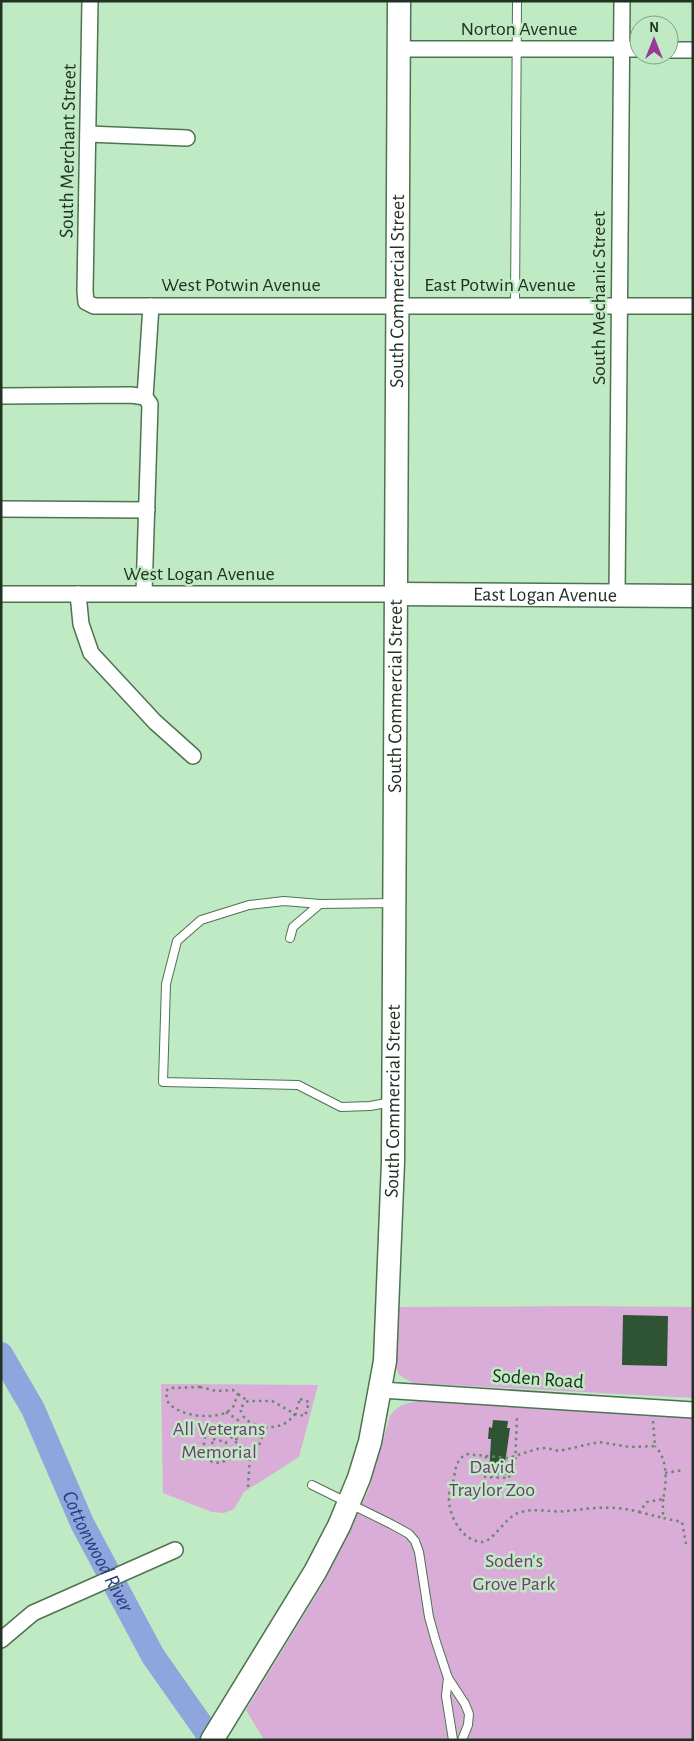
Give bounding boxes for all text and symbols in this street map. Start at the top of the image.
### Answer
north arrow [629,15,679,65]
street label: Norton Avenue [461,19,577,39]
text: N [649,21,659,35]
street label: South Merchant Street [56,63,80,238]
street label: South Commercial Street [387,194,408,388]
street label: South Mechanic Street [589,210,609,385]
street label: West Potwin Avenue [161,275,321,295]
street label: East Potwin Avenue [424,275,576,295]
street label: West Logan Avenue [123,564,275,584]
street label: East Logan Avenue [473,585,617,605]
street label: South Commercial Street [385,599,406,793]
street label: South Commercial Street [382,1004,404,1198]
street label: Soden Road [491,1366,585,1392]
park label: All Veterans Memorial [173,1419,265,1462]
park label: David Traylor Zoo [449,1457,535,1500]
water label: Cottonwood River [59,1487,138,1616]
park label: Soden's Grove Park [473,1551,555,1594]

